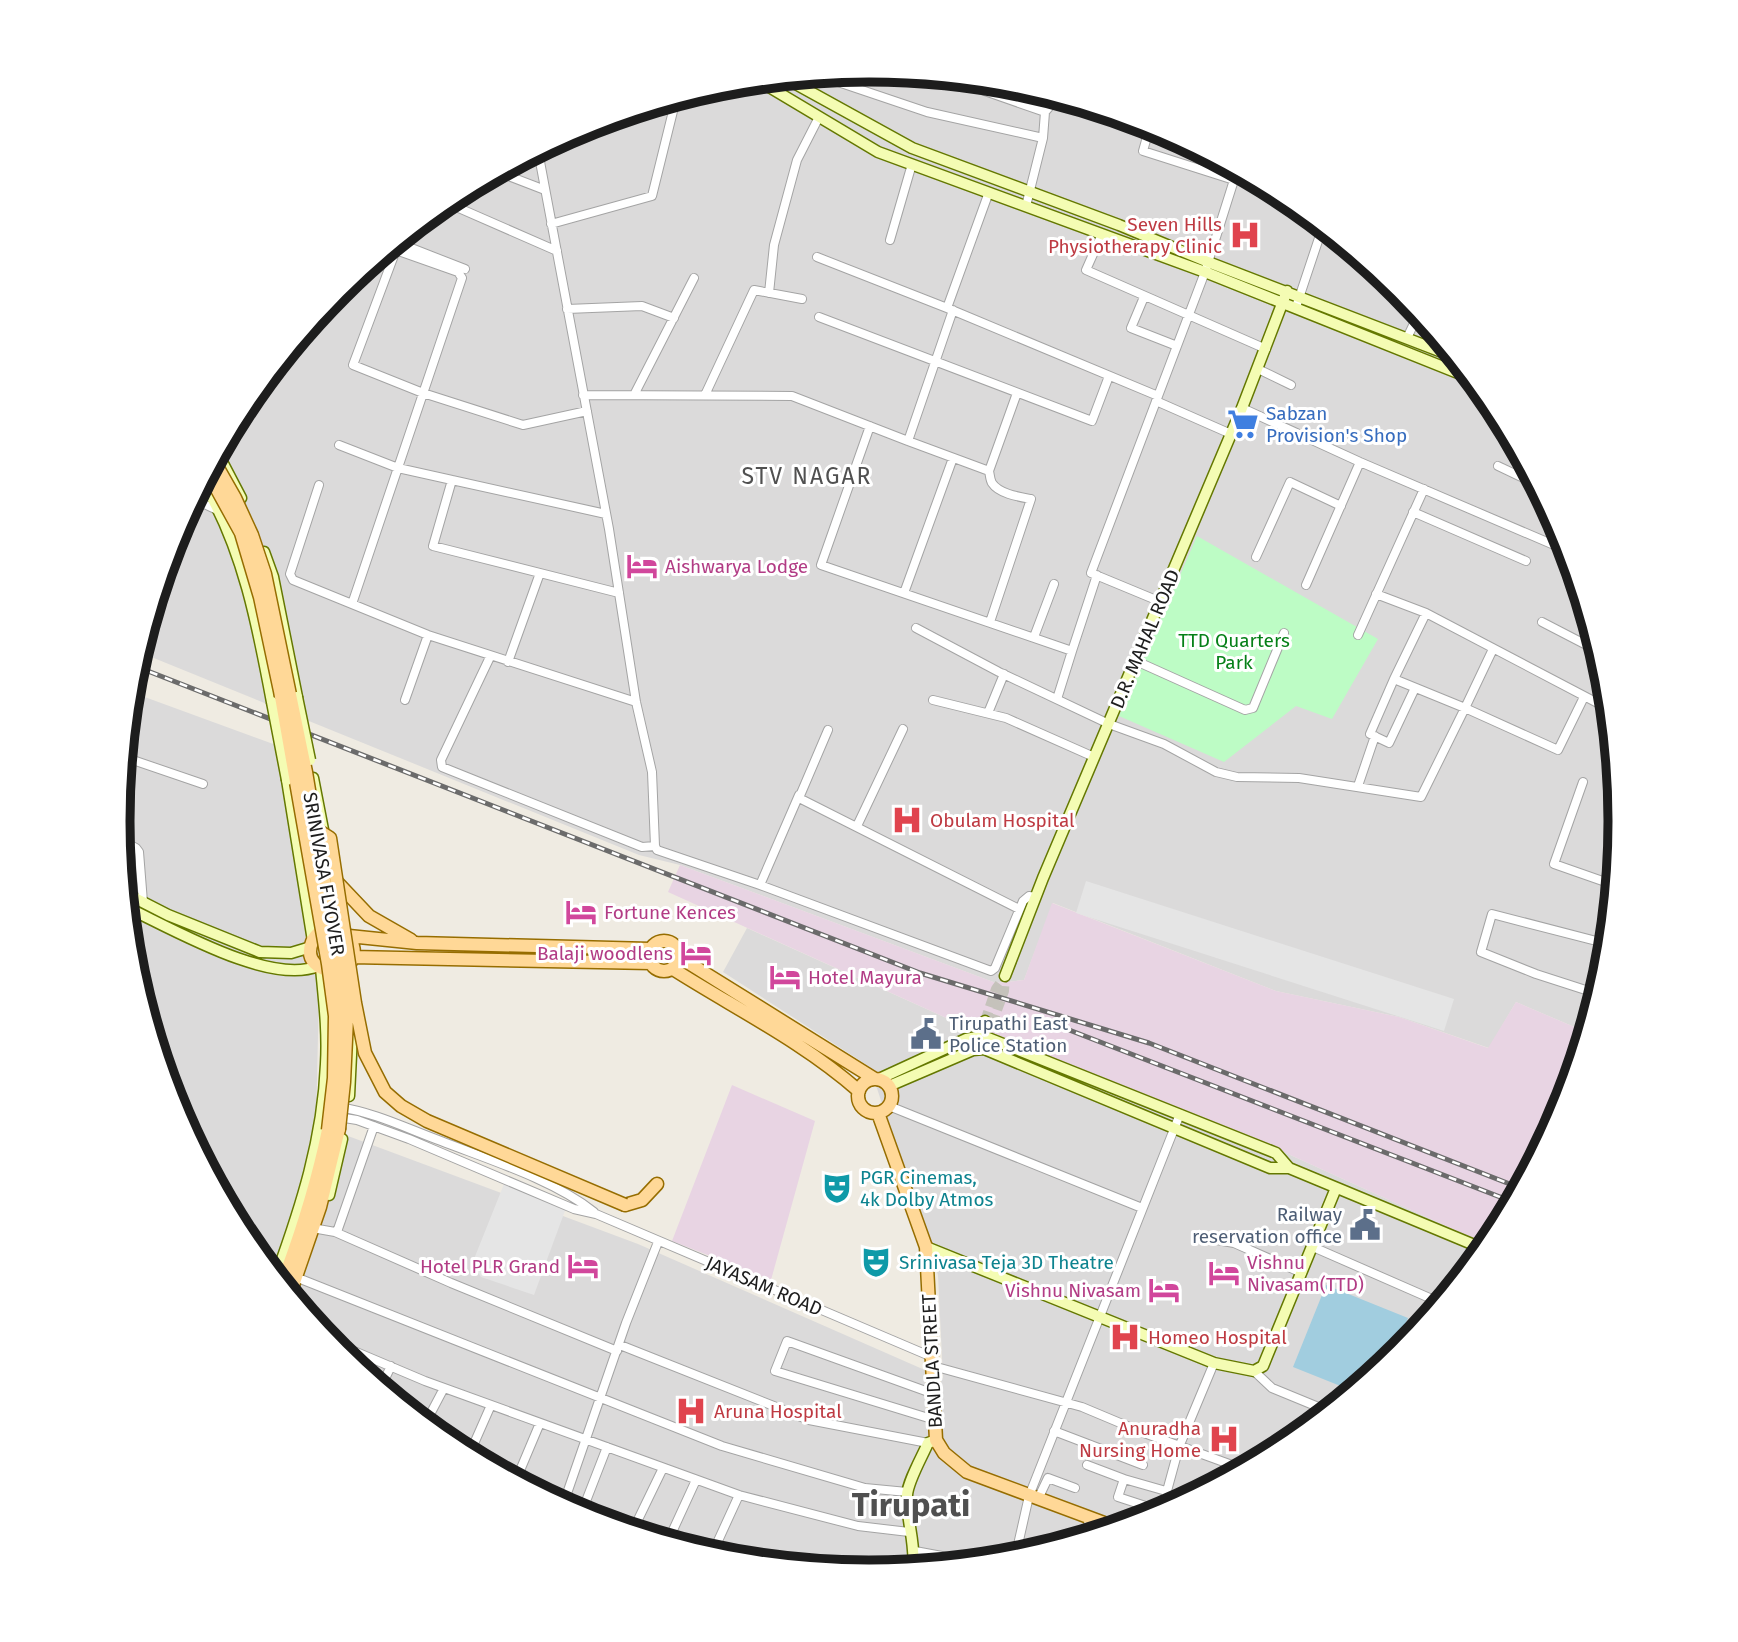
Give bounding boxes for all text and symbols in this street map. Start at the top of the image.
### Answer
place label: Seven Hills Physiotherapy Clinic [1048,213,1222,258]
hospital icon: Seven Hills Physiotherapy Clinic [1228,218,1262,252]
place label: Sabzan Provision's Shop [1266,402,1407,447]
supermarket icon: Sabzan Provision's Shop [1226,407,1260,441]
district label: STV NAGAR [741,462,873,490]
hotel icon: Aishwarya Lodge [625,549,659,583]
place label: Aishwarya Lodge [665,555,808,578]
street label: D.R. MAHAL ROAD [1105,566,1185,712]
park label: TTD Quarters Park [1178,629,1290,674]
street label: SRINIVASA FLYOVER [298,790,350,958]
hospital icon: Obulam Hospital [890,803,924,837]
place label: Obulam Hospital [930,809,1075,832]
hotel icon: Fortune Kences [564,895,598,929]
place label: Fortune Kences [604,901,736,924]
hotel icon: Balaji woodlens [679,936,713,970]
place label: Balaji woodlens [537,942,673,965]
hotel icon: Hotel Mayura [768,960,802,994]
place label: Hotel Mayura [808,966,922,989]
place label: Tirupathi East Police Station [949,1012,1068,1057]
public building icon: Tirupathi East Police Station [909,1017,943,1051]
place label: PGR Cinemas, 4k Dolby Atmos [860,1166,993,1211]
theatre icon: PGR Cinemas, 4k Dolby Atmos [820,1171,854,1205]
place label: Railway reservation office [1192,1203,1343,1248]
public building icon: Railway reservation office [1348,1208,1382,1242]
theatre icon: Srinivasa Teja 3D Theatre [859,1245,893,1279]
hotel icon: Hotel PLR Grand [566,1249,600,1283]
street label: JAYASAM ROAD [702,1251,826,1321]
place label: Srinivasa Teja 3D Theatre [899,1251,1114,1274]
place label: Vishnu Nivasam(TTD) [1247,1251,1364,1296]
place label: Hotel PLR Grand [420,1255,560,1278]
hotel icon: Vishnu Nivasam(TTD) [1207,1256,1241,1290]
hotel icon: Vishnu Nivasam [1147,1273,1181,1307]
place label: Vishnu Nivasam [1005,1279,1141,1302]
street label: BANDLA STREET [917,1293,947,1429]
hospital icon: Homeo Hospital [1108,1320,1142,1354]
place label: Homeo Hospital [1148,1326,1287,1349]
hospital icon: Aruna Hospital [674,1394,708,1428]
place label: Aruna Hospital [714,1400,842,1423]
place label: Anuradha Nursing Home [1079,1417,1201,1462]
hospital icon: Anuradha Nursing Home [1207,1422,1241,1456]
district label: Tirupati [852,1485,970,1525]

